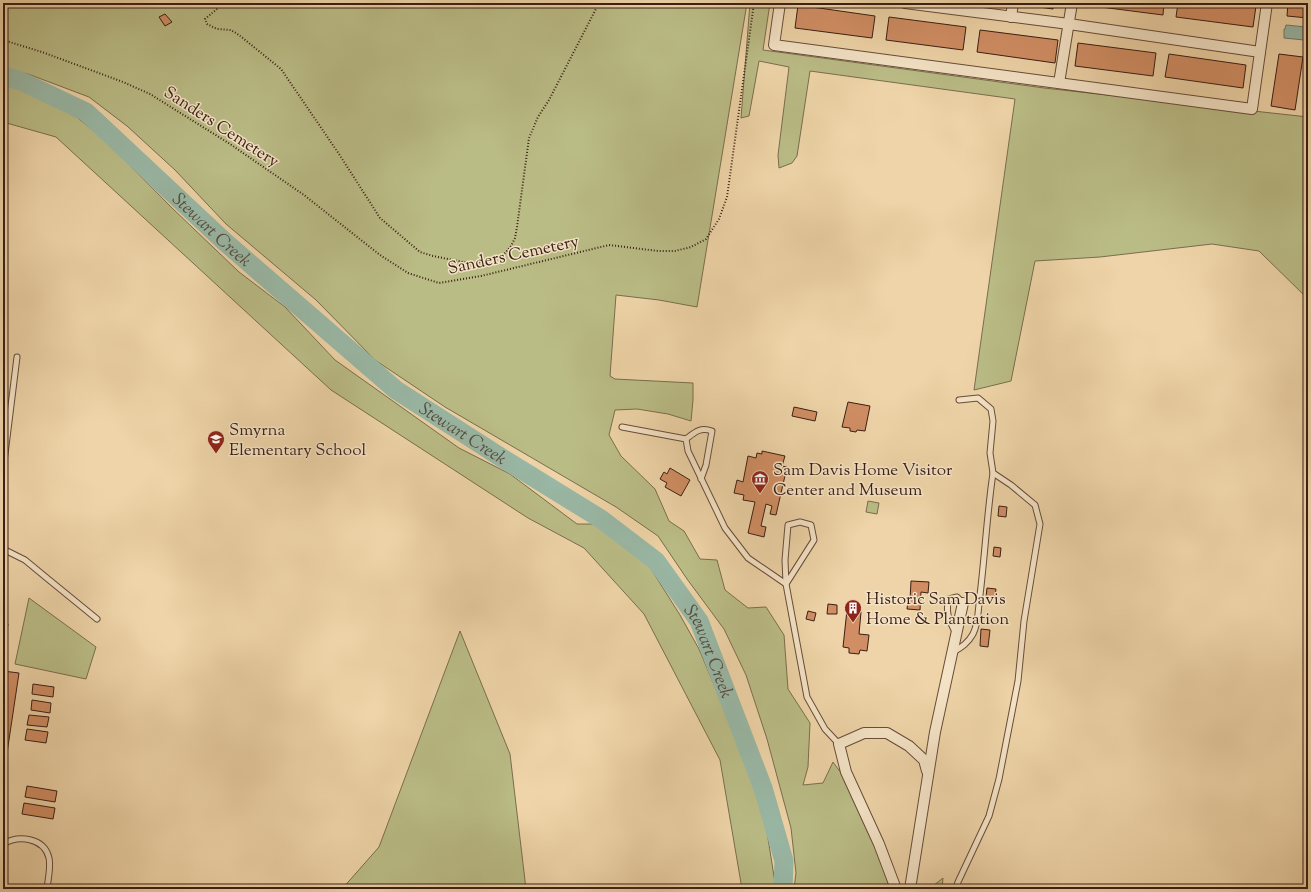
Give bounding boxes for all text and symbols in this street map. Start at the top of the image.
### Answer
street label: Sanders Cemetery [158,81,284,174]
water label: Stewart Creek [165,188,256,274]
street label: Sanders Cemetery [446,230,582,282]
water label: Stewart Creek [413,397,511,473]
place label: Smyrna Elementary School [229,419,366,463]
school or university icon: Smyrna Elementary School [206,429,226,454]
place label: Sam Davis Home Visitor Center and Museum [773,459,953,503]
museum icon: Sam Davis Home Visitor Center and Museum [750,469,770,494]
place label: Historic Sam Davis Home & Plantation [866,588,1009,632]
building icon: Historic Sam Davis Home & Plantation [843,598,863,623]
water label: Stewart Creek [676,600,738,702]

